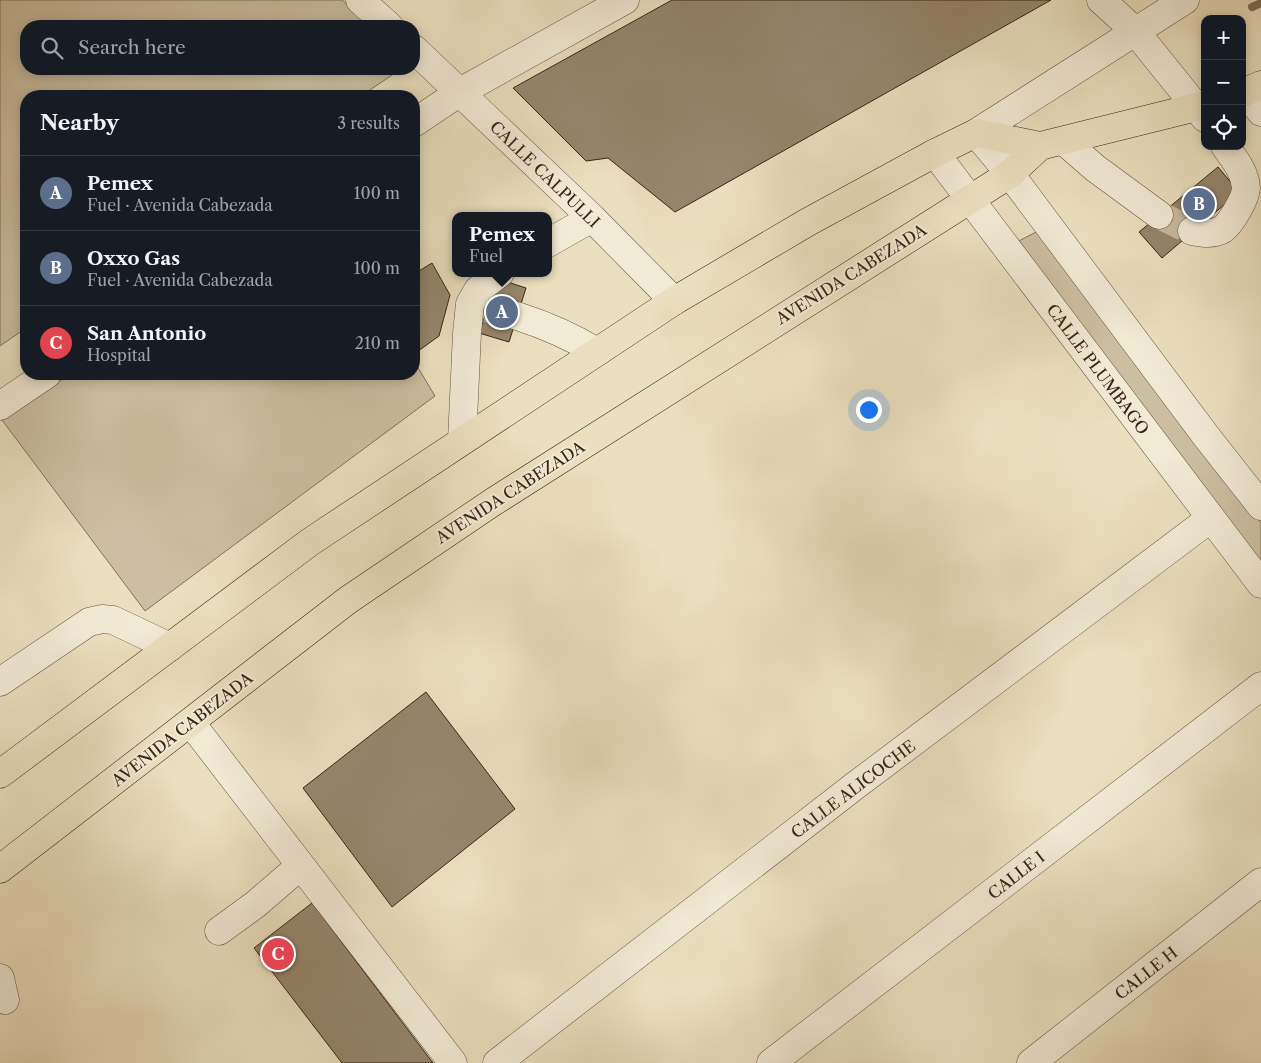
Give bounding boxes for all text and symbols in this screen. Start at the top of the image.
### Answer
map controls [1201,15,1246,150]
button: + [1201,15,1246,60]
search box [20,20,420,75]
icon: search [38,34,66,62]
text: Search here [78,36,186,59]
button: − [1201,60,1246,105]
button: locate [1201,105,1246,150]
text: Nearby [40,110,119,135]
text: 3 results [337,113,400,133]
street label: CALLE CALPULLI [486,116,604,232]
text: Pemex [87,172,153,195]
text: A [50,183,62,203]
text: 100 m [354,183,400,203]
pin: B [1183,185,1215,223]
text: Fuel · Avenida Cabezada [87,195,273,215]
popup [452,212,552,277]
street label: AVENIDA CABEZADA [771,219,931,329]
text: Pemex [469,223,535,246]
text: Fuel [469,246,503,266]
text: Oxxo Gas [87,247,180,270]
text: B [50,258,62,278]
text: 100 m [354,258,400,278]
text: Fuel · Avenida Cabezada [87,270,273,290]
pin: A [486,293,518,331]
street label: CALLE PLUMBAGO [1042,300,1154,438]
text: San Antonio [87,322,206,345]
text: C [50,333,62,353]
text: 210 m [355,333,400,353]
text: Hospital [87,345,151,365]
your location [856,397,882,423]
street label: AVENIDA CABEZADA [431,436,589,548]
street label: AVENIDA CABEZADA [107,667,257,791]
street label: CALLE ALICOCHE [787,736,919,842]
street label: CALLE I [984,847,1048,903]
pin: C [262,935,294,973]
street label: CALLE H [1111,942,1181,1004]

